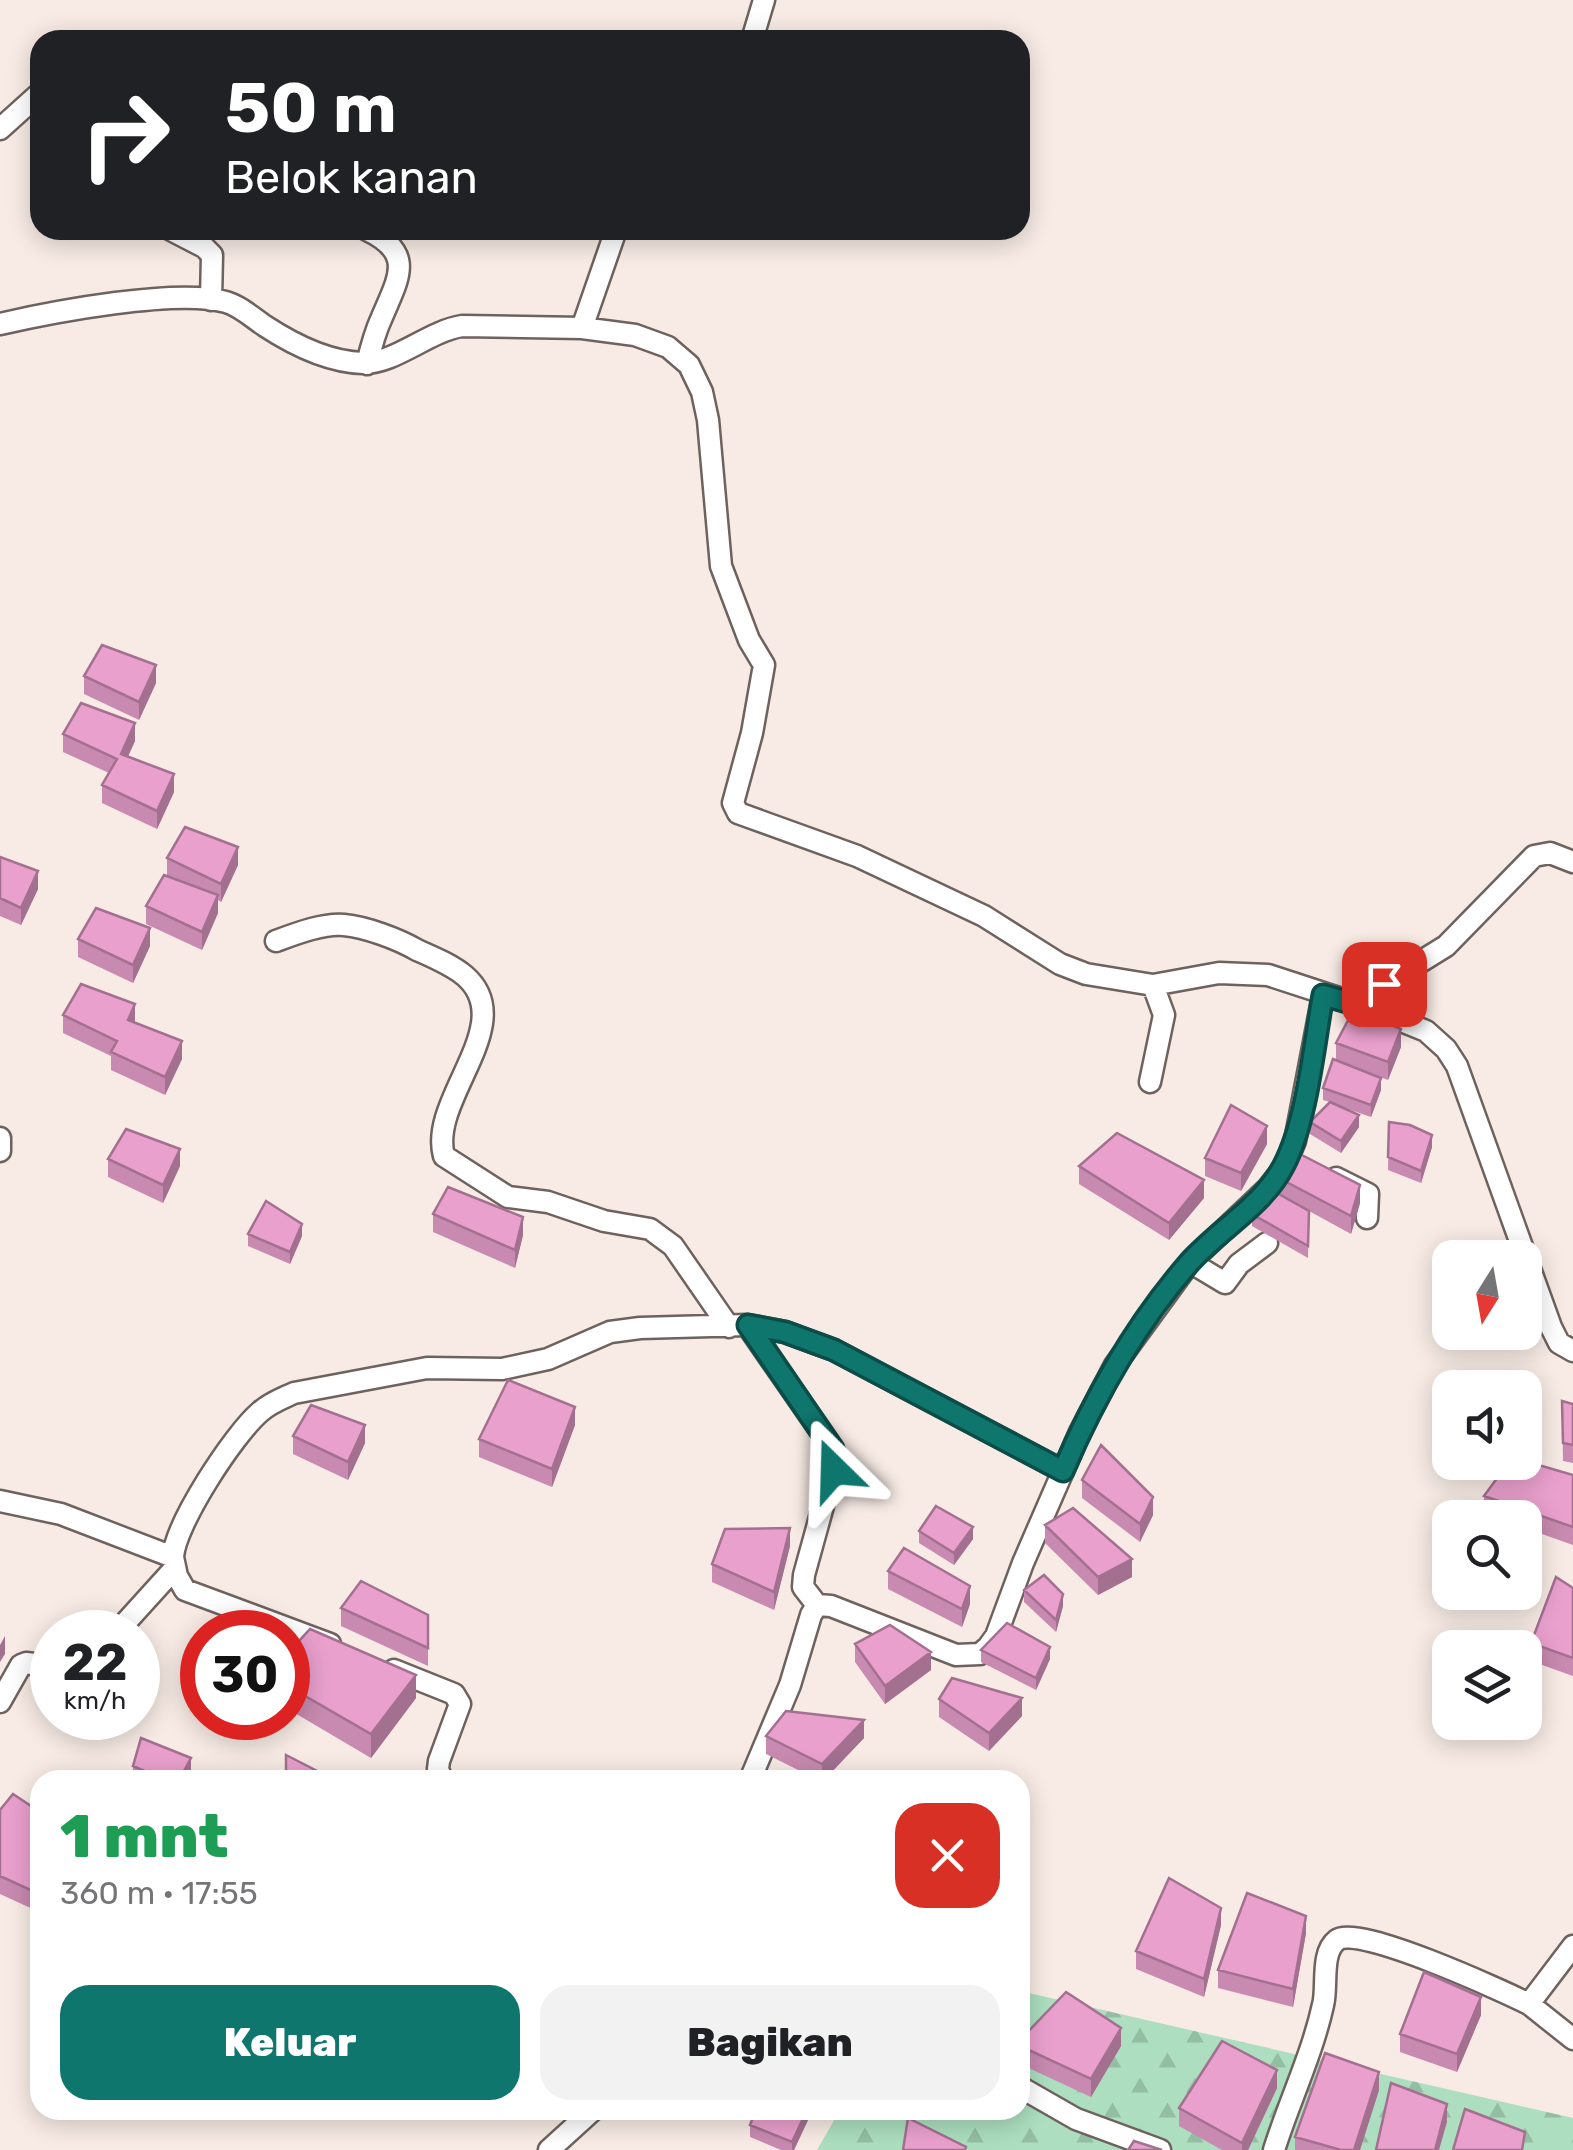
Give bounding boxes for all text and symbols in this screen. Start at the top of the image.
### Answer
text: 50 m [225,67,397,150]
icon: right [60,70,190,200]
text: Belok kanan [225,151,478,204]
pin [1342,942,1427,1027]
icon: arrive [1357,957,1412,1012]
north arrow [1432,1240,1542,1350]
map controls [1432,1240,1542,1740]
button: sound [1432,1370,1542,1480]
position arrow [782,1418,886,1522]
button: search [1432,1500,1542,1610]
speed limit sign: 30 [180,1610,310,1740]
button: layers [1432,1630,1542,1740]
text: 22 [63,1633,128,1693]
text: km/h [64,1686,126,1715]
text: 1 mnt [60,1801,228,1872]
button: close [895,1803,1000,1908]
text: 360 m · 17:55 [60,1874,258,1912]
button: Keluar [60,1985,520,2100]
button: Bagikan [540,1985,1000,2100]

